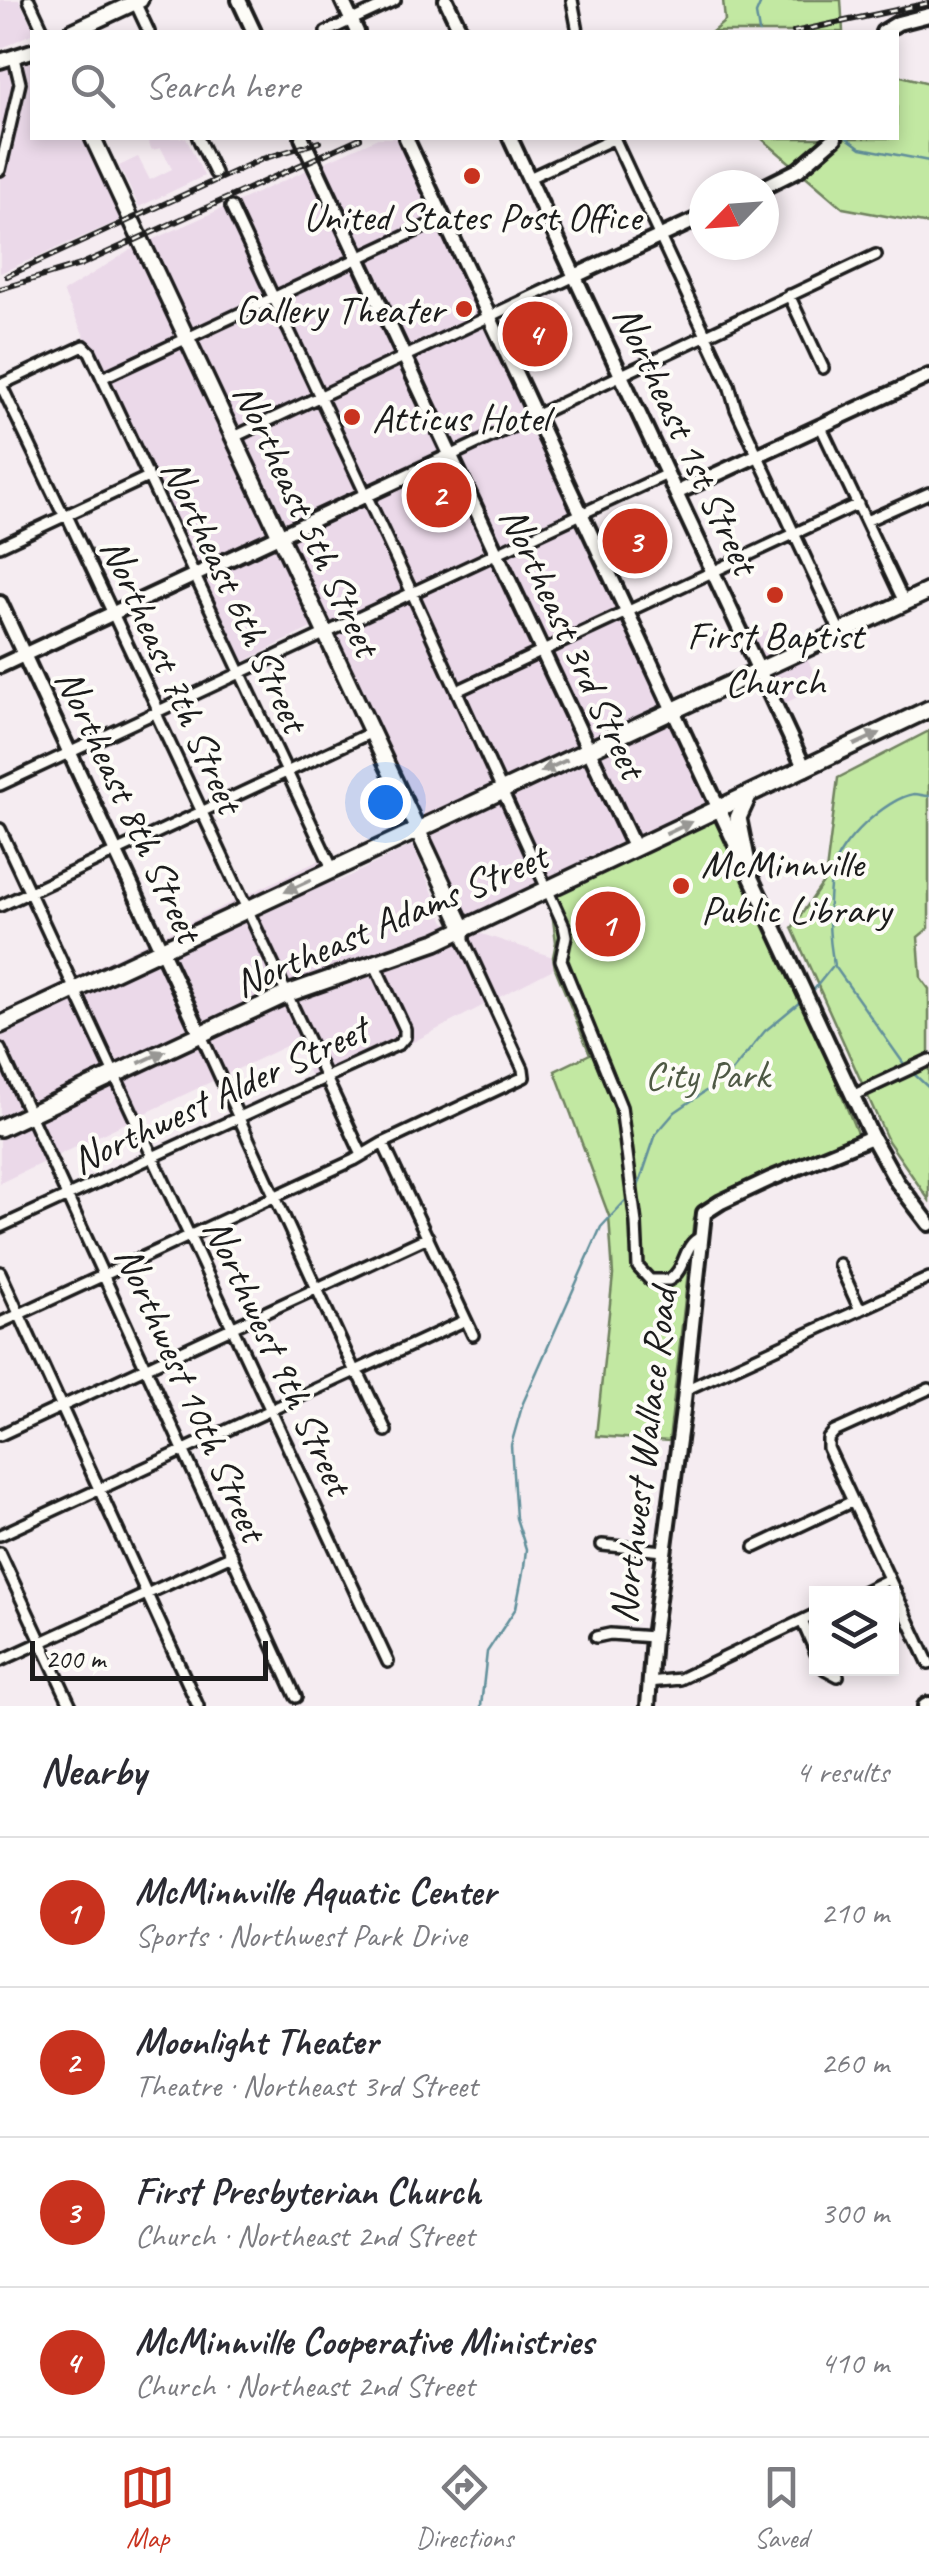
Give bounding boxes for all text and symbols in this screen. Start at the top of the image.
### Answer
search box [30,30,899,140]
icon: search [65,58,120,113]
text: Search here [145,62,300,109]
marker: United States Post Office [461,165,483,187]
north arrow [689,170,779,260]
place label: United States Post Office [303,192,644,242]
place label: Gallery Theater [235,285,448,335]
pin: 4 [502,296,568,372]
street label: Northeast 1st Street [602,297,772,585]
marker: Gallery Theater [453,298,475,320]
street label: Northeast 5th Street [222,375,394,667]
place label: Atticus Hotel [372,393,555,443]
marker: Atticus Hotel [341,406,363,428]
street label: Northeast 6th Street [150,451,322,743]
pin: 2 [406,458,472,532]
street label: Northeast 3rd Street [490,498,658,786]
pin: 3 [602,504,668,578]
street label: Northeast 7th Street [89,530,256,824]
marker: First Baptist Church [764,584,786,606]
place label: First Baptist Church [687,611,867,707]
street label: Northeast 8th Street [44,661,216,953]
one-way arrow [853,731,882,748]
one-way arrow [539,758,568,775]
your location [360,777,411,828]
one-way arrow [665,819,694,836]
street label: Northeast Adams Street [226,830,558,1008]
place label: McMinnville Public Library [701,839,894,935]
marker: McMinnville Public Library [670,875,692,897]
one-way arrow [283,878,312,895]
pin: 1 [576,886,640,962]
street label: Northwest Alder Street [63,1002,381,1185]
one-way arrow [138,1049,167,1066]
park label: City Park [645,1050,773,1100]
street label: Northwest 9th Street [192,1210,366,1506]
street label: Northwest 10th Street [104,1238,280,1552]
street label: Northwest Wallace Road [598,1280,689,1626]
map controls [809,1586,899,1676]
button: layers [809,1586,899,1676]
scale bar [30,1636,268,1681]
text: 200 m [45,1641,105,1676]
text: Nearby [40,1745,146,1798]
text: 4 results [795,1751,889,1792]
text: McMinnville Aquatic Center [135,1868,496,1915]
text: 1 [65,1892,80,1933]
text: 210 m [820,1892,889,1933]
text: Sports · Northwest Park Drive [135,1915,467,1956]
text: Moonlight Theater [135,2018,378,2065]
text: 2 [65,2042,80,2083]
text: 260 m [820,2042,889,2083]
text: Theatre · Northeast 3rd Street [135,2065,478,2106]
text: First Presbyterian Church [135,2168,481,2215]
text: 3 [65,2192,80,2233]
text: 300 m [820,2192,889,2233]
text: Church · Northeast 2nd Street [135,2215,475,2256]
text: McMinnville Cooperative Ministries [135,2318,593,2365]
text: 4 [65,2342,80,2383]
text: 410 m [820,2342,889,2383]
text: Church · Northeast 2nd Street [135,2365,475,2406]
tab: Map [120,2460,175,2555]
tab: Directions [416,2460,513,2555]
tab: Saved [754,2460,809,2555]

